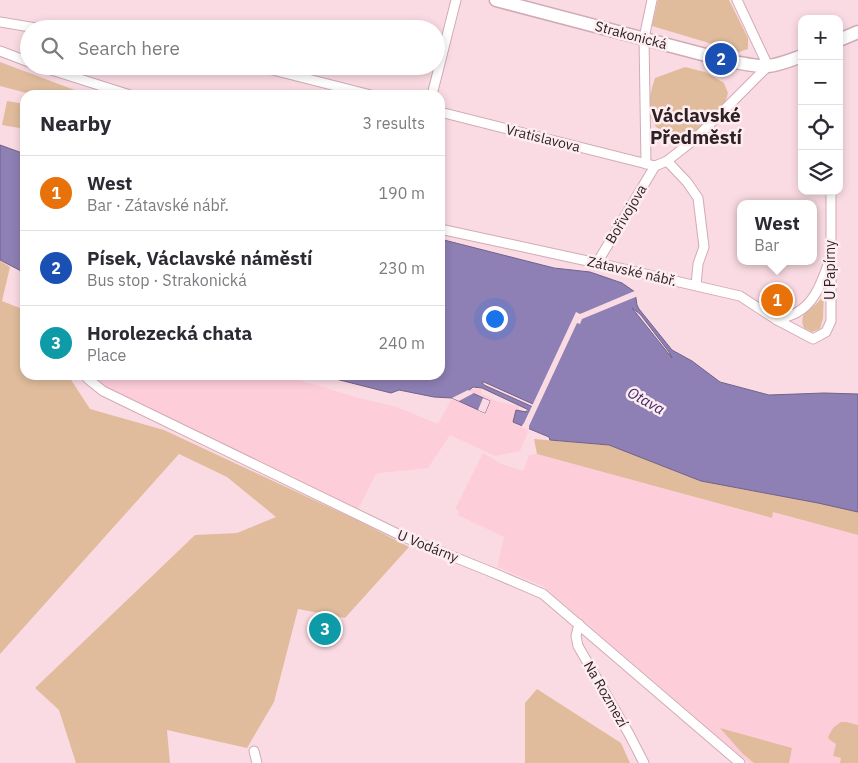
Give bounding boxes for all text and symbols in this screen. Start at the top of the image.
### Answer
map controls [798,15,843,195]
button: + [798,15,843,60]
street label: Strakonická [593,17,670,53]
search box [20,20,445,75]
icon: search [38,34,66,62]
text: Search here [78,36,180,60]
pin: 2 [705,40,737,78]
button: − [798,60,843,105]
district label: Václavské Předměstí [650,103,743,149]
button: locate [798,105,843,150]
text: Nearby [40,109,111,137]
text: 3 results [362,113,425,133]
street label: Vratislavova [504,120,583,156]
button: layers [798,150,843,195]
text: West [87,171,132,195]
street label: Bořivojova [601,181,651,247]
text: 1 [51,183,61,203]
text: 190 m [378,183,425,203]
text: Bar · Zátavské nábř. [87,195,229,215]
popup [737,200,817,265]
text: West [754,211,800,235]
text: Bar [754,235,779,255]
street label: U Papírny [821,240,839,300]
text: Písek, Václavské náměstí [87,246,312,270]
street label: Zátavské nábř. [586,252,678,290]
text: 2 [51,258,61,278]
text: 230 m [378,258,425,278]
text: Bus stop · Strakonická [87,270,247,290]
pin: 1 [761,281,793,319]
your location [482,306,508,332]
text: Horolezecká chata [87,321,252,345]
text: 3 [51,333,61,353]
text: 240 m [378,333,425,353]
text: Place [87,345,126,365]
water label: Otava [624,383,668,419]
street label: U Vodárny [395,526,461,566]
pin: 3 [309,610,341,648]
street label: Na Rozmezí [580,658,632,731]

